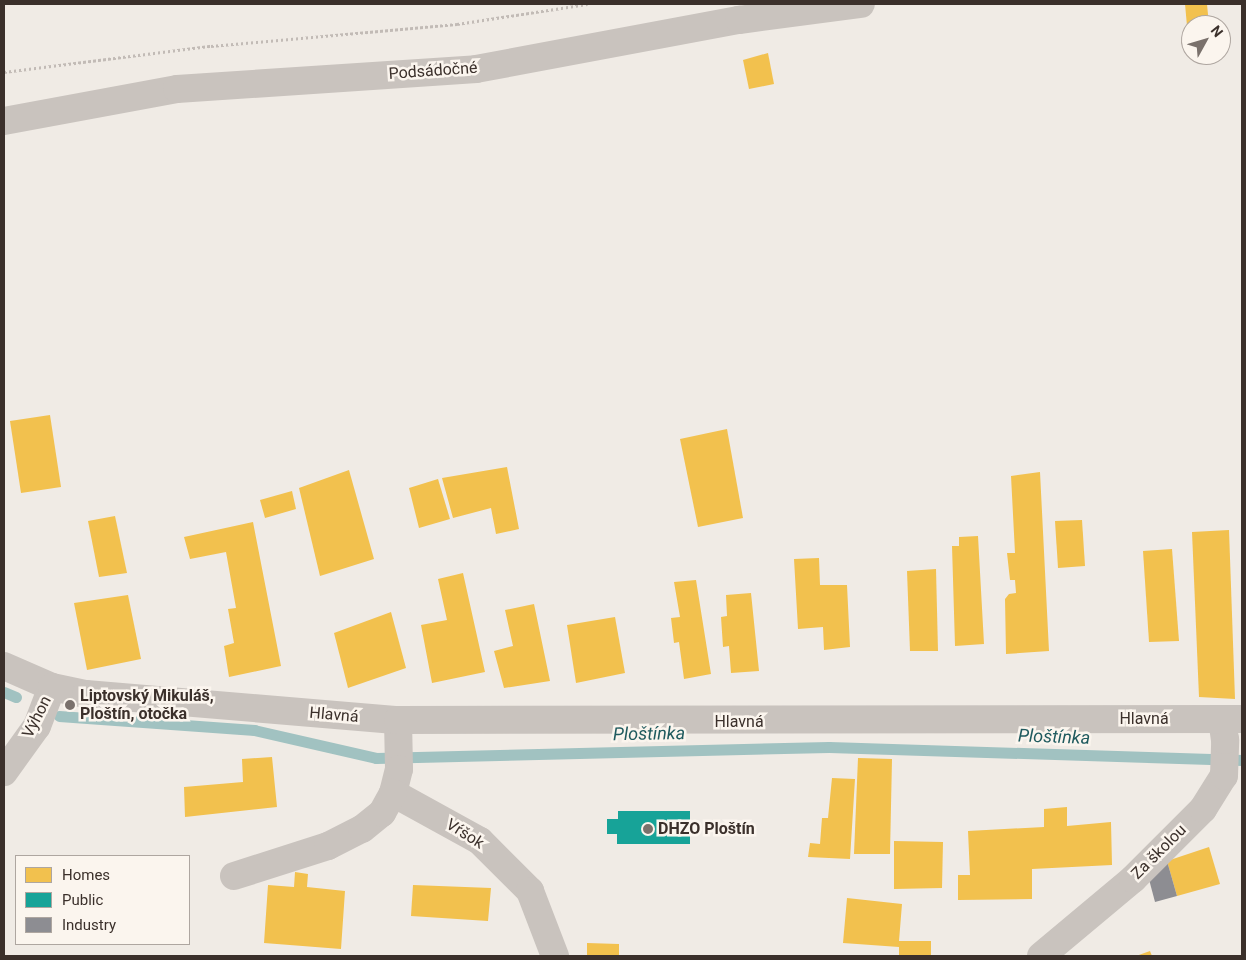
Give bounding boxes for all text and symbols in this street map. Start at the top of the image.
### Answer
north arrow [1181,15,1231,65]
text: N [1208,22,1226,40]
street label: Podsádočné [388,58,478,84]
place label: Liptovský Mikuláš, Ploštín, otočka [80,686,214,724]
street label: Výhon [18,693,56,741]
marker: Liptovský Mikuláš, Ploštín, otočka [64,699,76,711]
street label: Hlavná [309,703,359,727]
street label: Hlavná [1119,709,1169,729]
street label: Hlavná [714,712,764,732]
water label: Ploštínka [613,723,685,745]
water label: Ploštínka [1018,725,1090,749]
street label: Vŕšok [442,815,488,853]
place label: DHZO Ploštín [658,819,755,839]
street label: Za školou [1128,821,1190,883]
marker: DHZO Ploštín [642,823,654,835]
legend [15,855,190,945]
text: Homes [62,866,110,884]
text: Public [62,891,103,909]
text: Industry [62,916,116,934]

